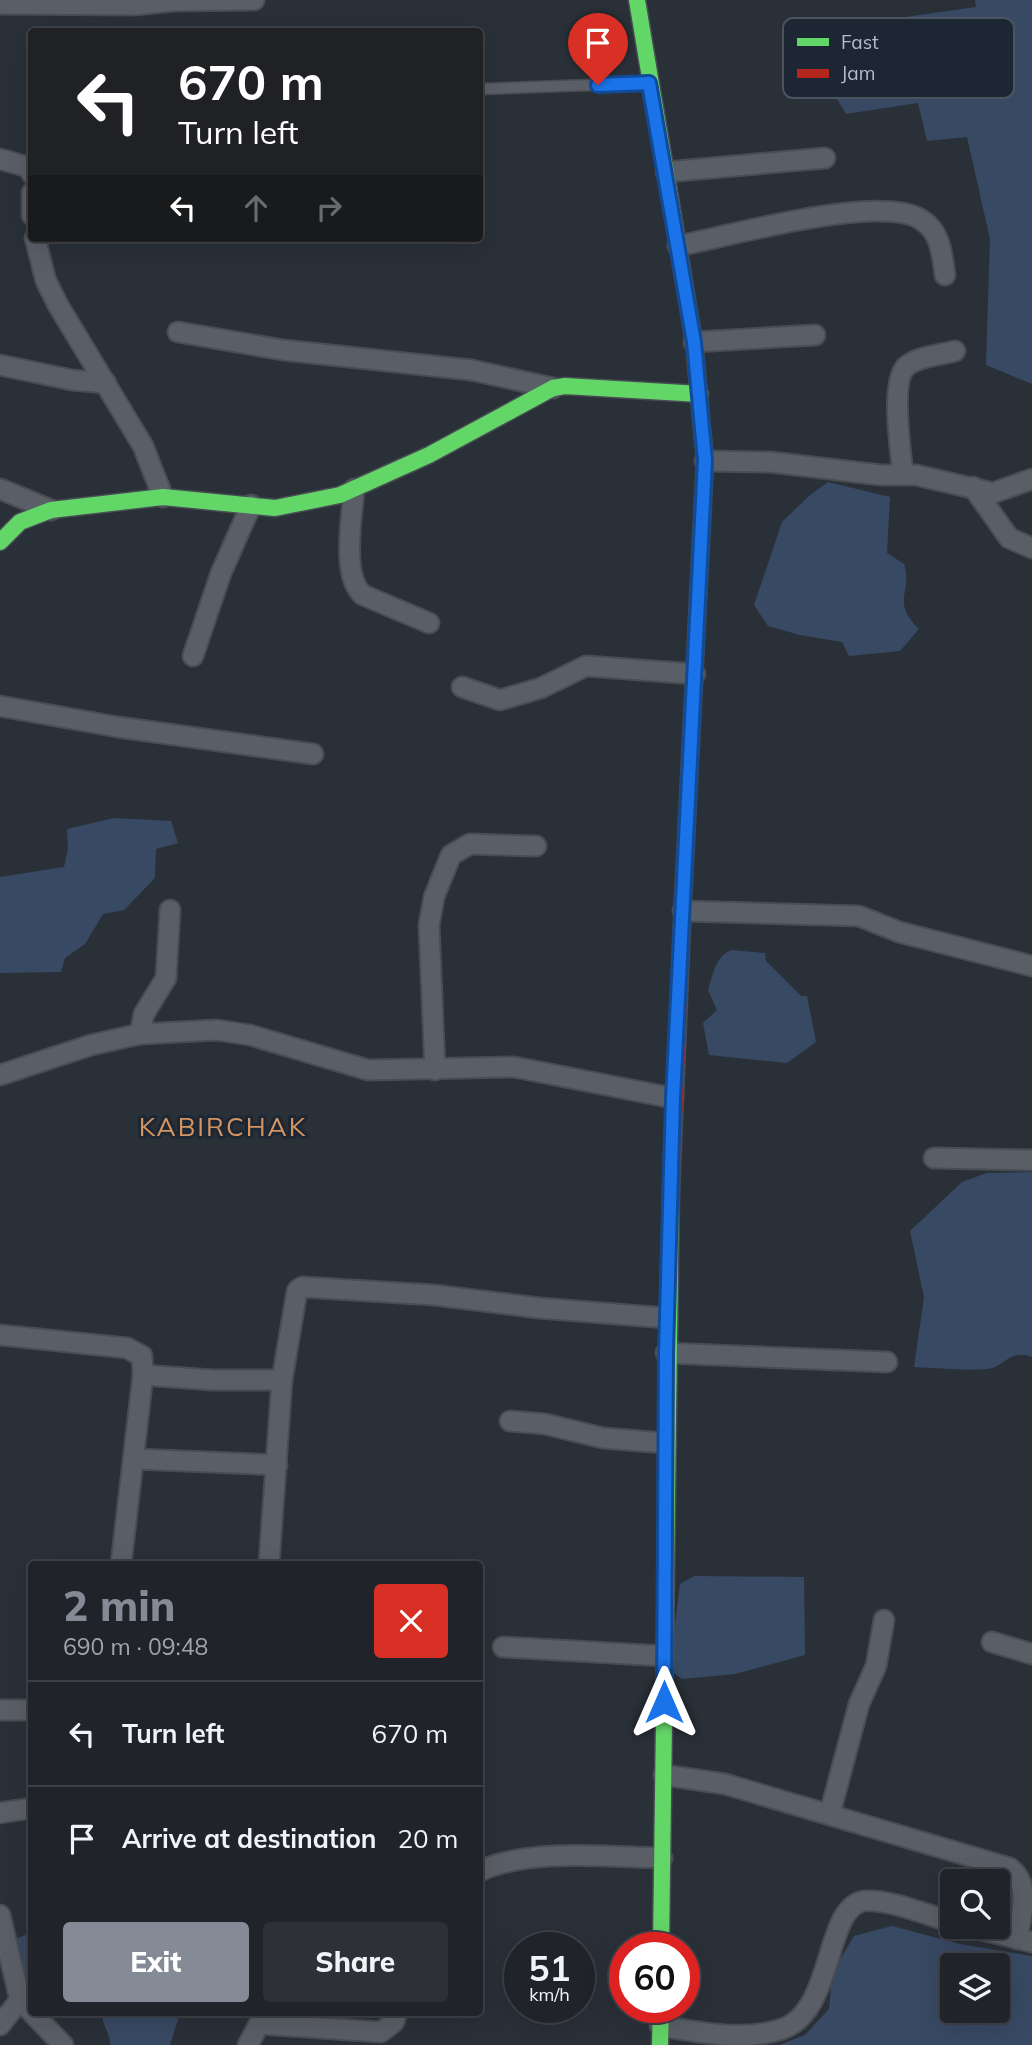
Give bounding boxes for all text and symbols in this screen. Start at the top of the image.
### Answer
pin [568,13,628,85]
legend [783,18,1014,98]
icon: arrive [579,24,617,62]
text: Fast [841,30,879,54]
text: 670 m [178,51,324,112]
icon: left [63,56,154,147]
text: Jam [841,61,875,85]
text: Turn left [178,112,298,152]
icon: left [164,189,202,227]
icon: ahead [237,189,275,227]
icon: right [310,189,348,227]
district label: KABIRCHAK [139,1110,307,1143]
text: 2 min [63,1579,176,1632]
button: close [374,1584,448,1658]
text: 690 m · 09:48 [63,1632,208,1661]
position arrow [627,1665,701,1739]
icon: left [63,1715,101,1753]
text: Turn left [122,1717,224,1750]
text: 670 m [372,1717,448,1750]
icon: arrive [63,1820,101,1858]
text: Arrive at destination [122,1822,377,1855]
text: 20 m [398,1822,458,1855]
map controls [940,1869,1010,2023]
button: search [940,1869,1010,1939]
button: Exit [63,1922,249,2002]
button: Share [263,1922,448,2002]
speed limit sign: 60 [609,1932,700,2023]
text: 51 [528,1946,571,1990]
button: layers [940,1953,1010,2023]
text: km/h [529,1983,570,2006]

